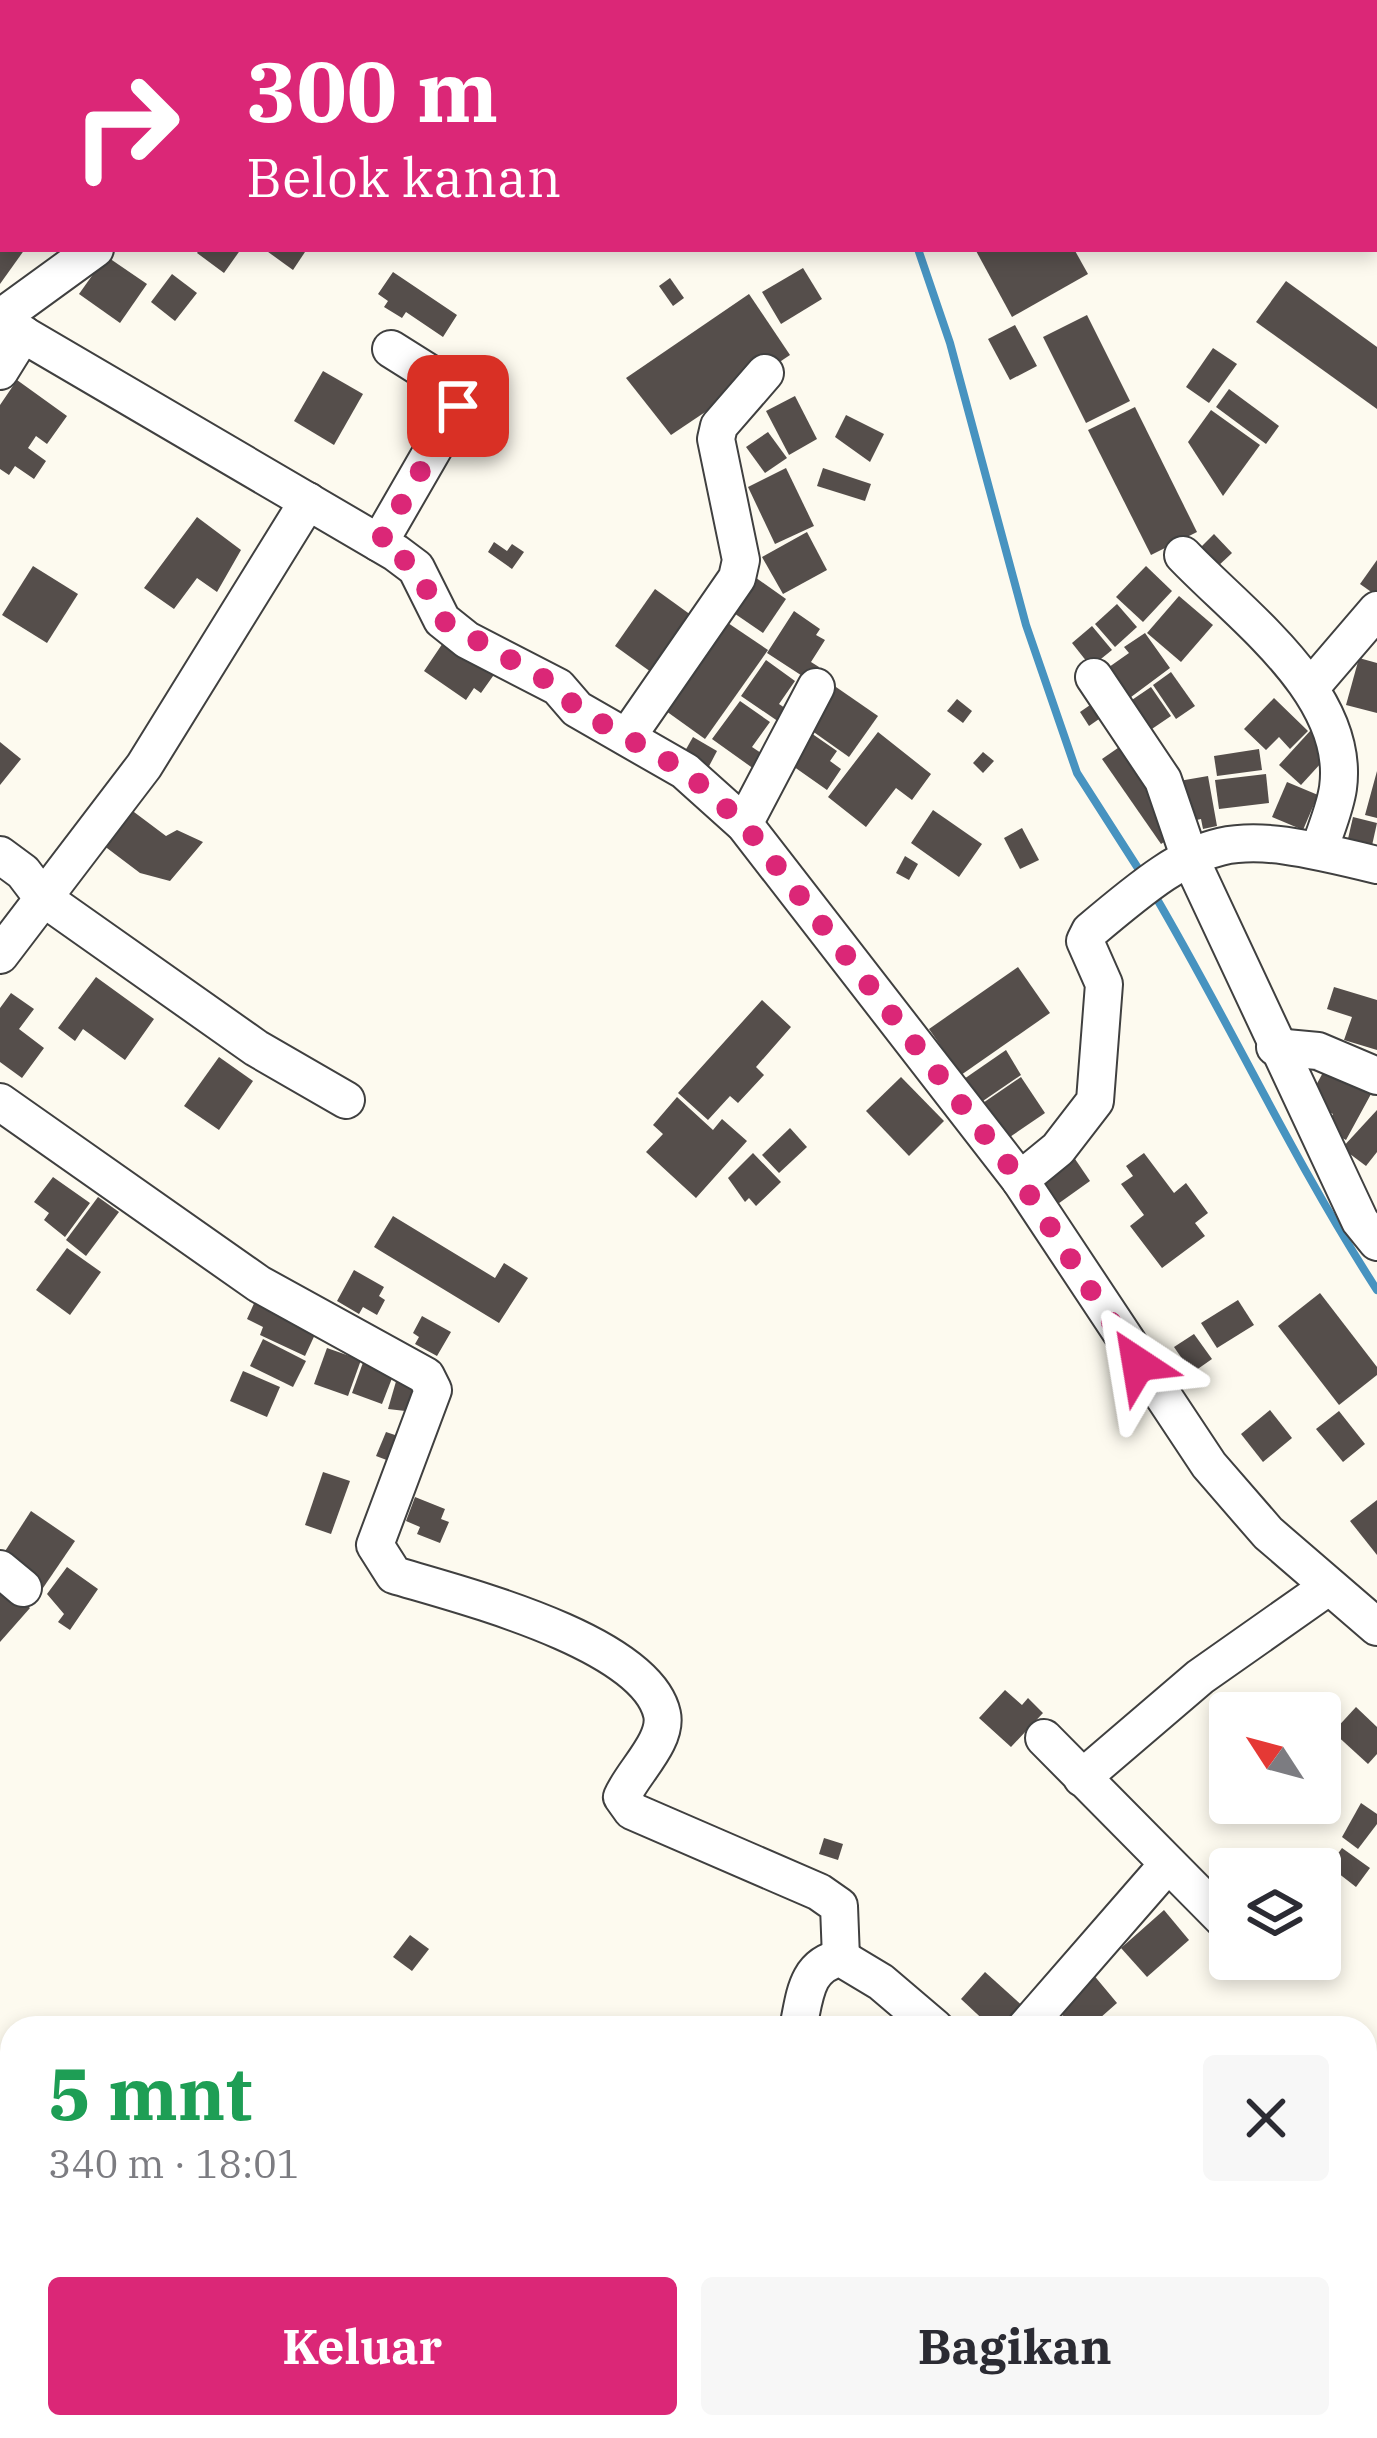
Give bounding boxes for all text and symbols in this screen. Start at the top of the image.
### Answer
text: 300 m [246,36,498,145]
icon: right [48,48,204,204]
text: Belok kanan [246,142,561,212]
pin [407,355,509,457]
icon: arrive [425,373,491,439]
position arrow [1075,1301,1201,1427]
north arrow [1209,1692,1341,1824]
map controls [1209,1692,1341,1980]
button: layers [1209,1848,1341,1980]
text: 5 mnt [48,2046,252,2140]
button: close [1203,2055,1329,2181]
text: 340 m · 18:01 [48,2138,300,2189]
button: Keluar [48,2277,677,2415]
button: Bagikan [701,2277,1329,2415]

